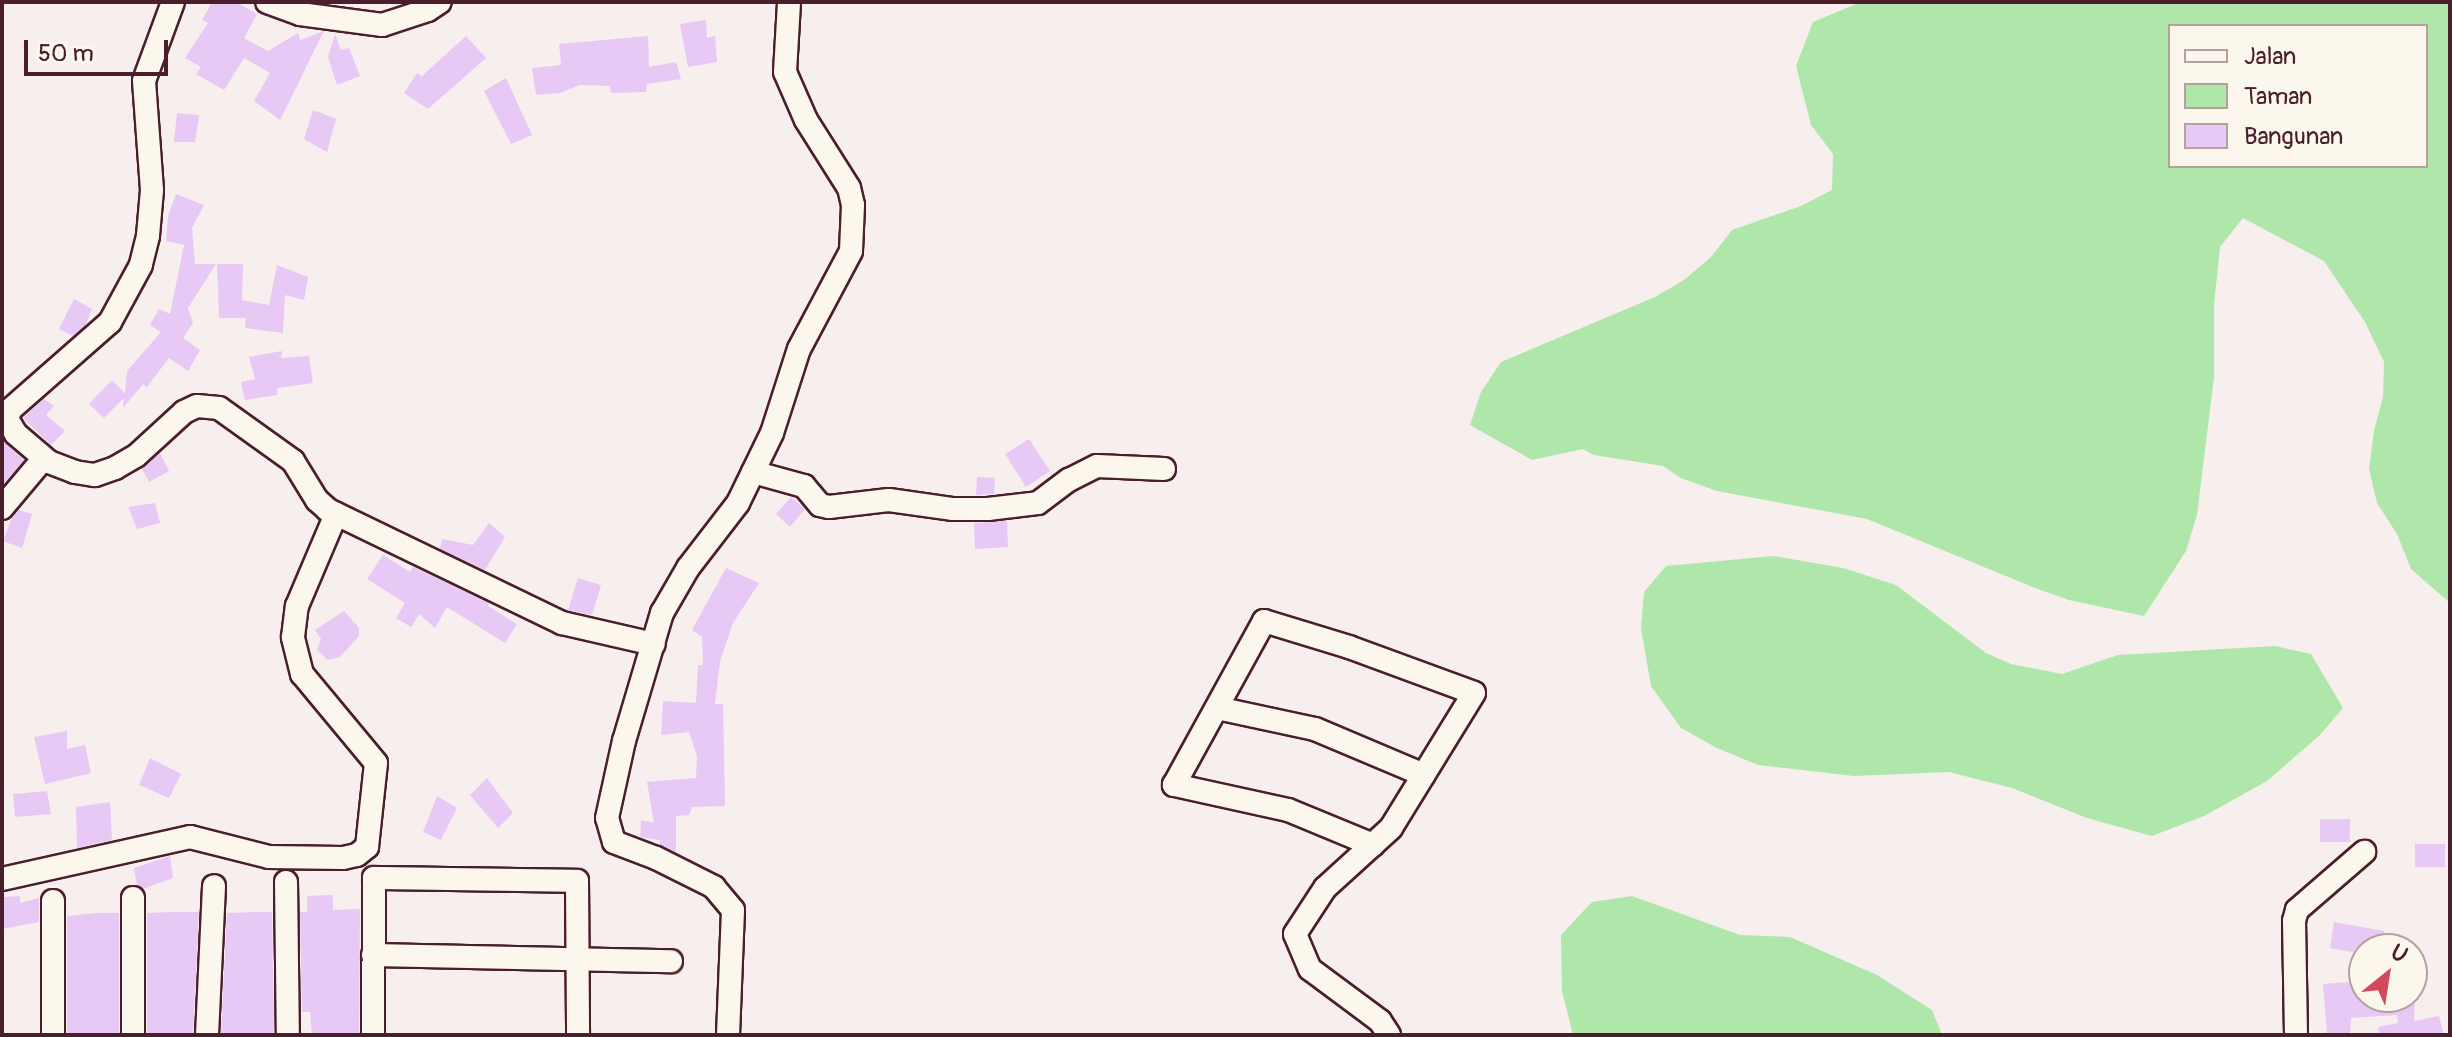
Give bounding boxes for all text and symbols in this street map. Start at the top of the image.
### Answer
scale bar [28,24,172,74]
legend [2168,24,2428,168]
text: 50 m [38,39,94,68]
text: Jalan [2244,42,2296,71]
text: Taman [2244,82,2312,111]
text: Bangunan [2244,122,2343,151]
north arrow [2348,933,2428,1013]
text: U [2386,938,2412,970]

